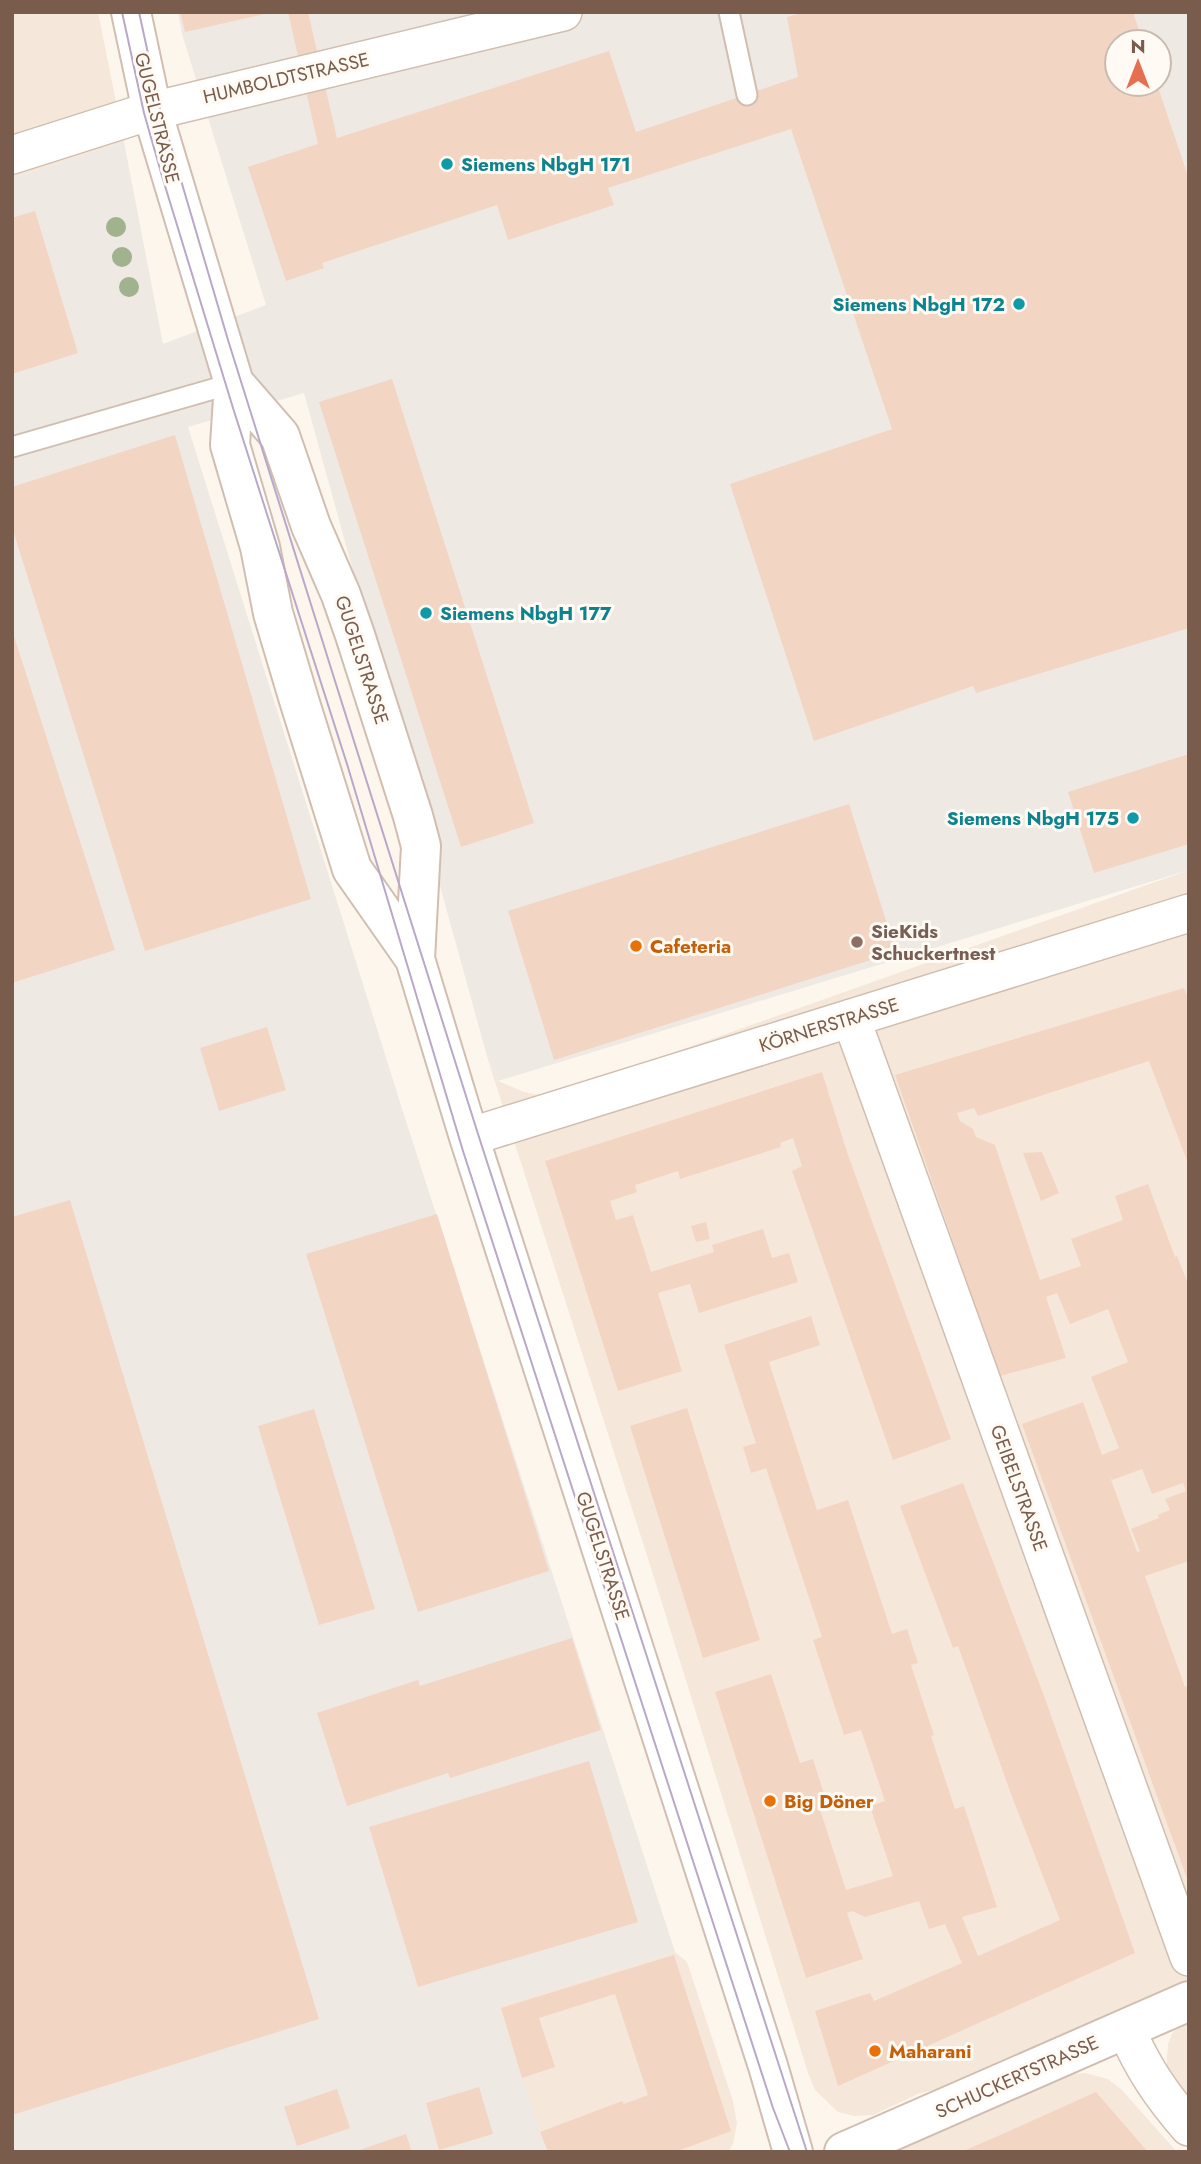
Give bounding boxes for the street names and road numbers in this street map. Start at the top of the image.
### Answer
street label: HUMBOLDTSTRASSE [200,46,372,110]
street label: GUGELSTRASSE [128,50,186,186]
street label: GUGELSTRASSE [328,592,396,728]
street label: KÖRNERSTRASSE [756,991,902,1059]
street label: GEIBELSTRASSE [984,1421,1054,1555]
street label: GUGELSTRASSE [569,1488,637,1624]
street label: SCHUCKERTSTRASSE [931,2029,1103,2125]

